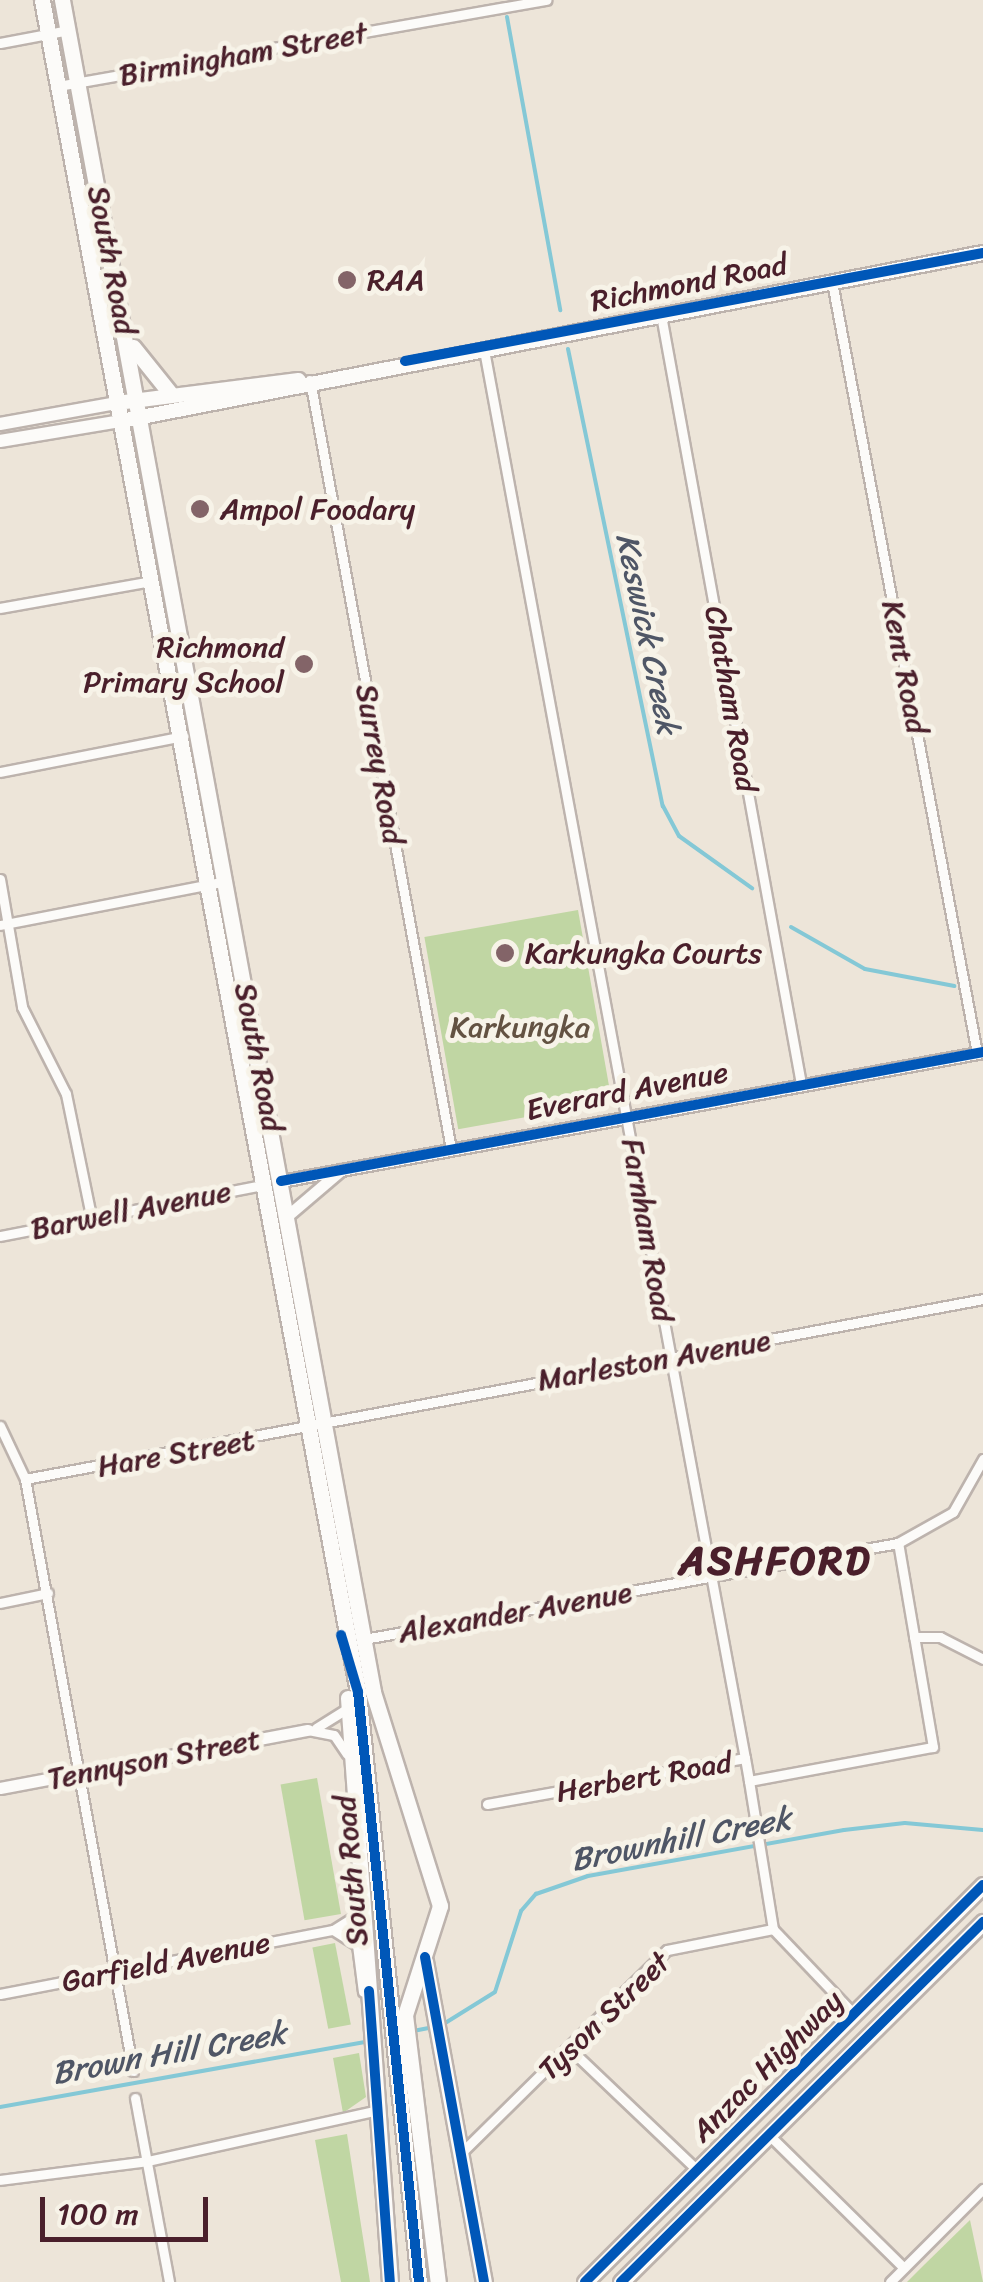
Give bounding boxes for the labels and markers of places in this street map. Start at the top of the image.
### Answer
place label: RAA [367,262,424,298]
marker: RAA [336,269,358,291]
place label: Ampol Foodary [220,491,416,527]
marker: Ampol Foodary [189,498,211,520]
place label: Richmond Primary School [83,629,284,700]
marker: Richmond Primary School [293,653,315,675]
place label: Karkungka Courts [525,935,761,971]
marker: Karkungka Courts [494,942,516,964]

